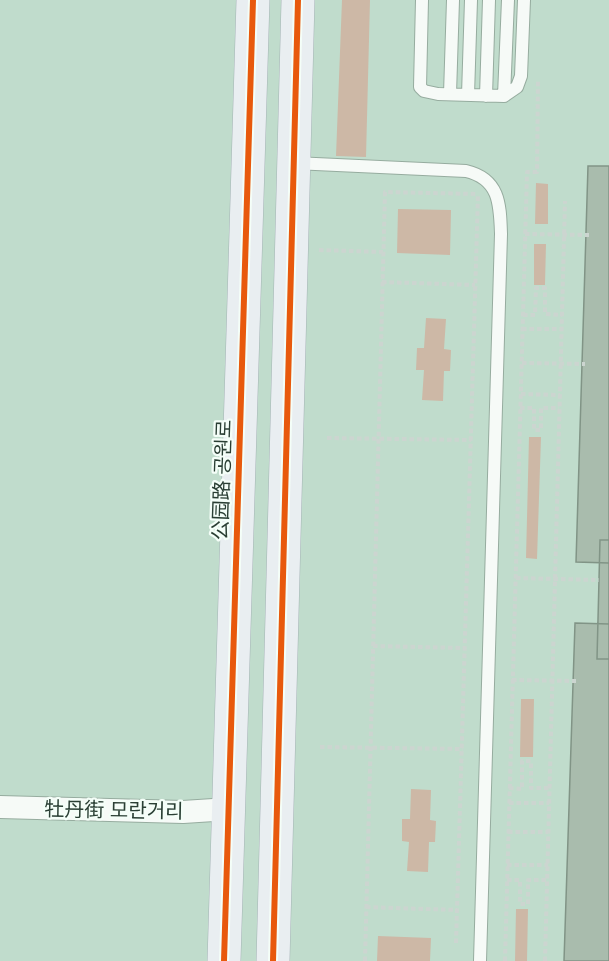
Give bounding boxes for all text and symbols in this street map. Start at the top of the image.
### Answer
street label: 公园路 공원로 [209,419,235,541]
street label: 牡丹街 모란거리 [44,798,184,822]

